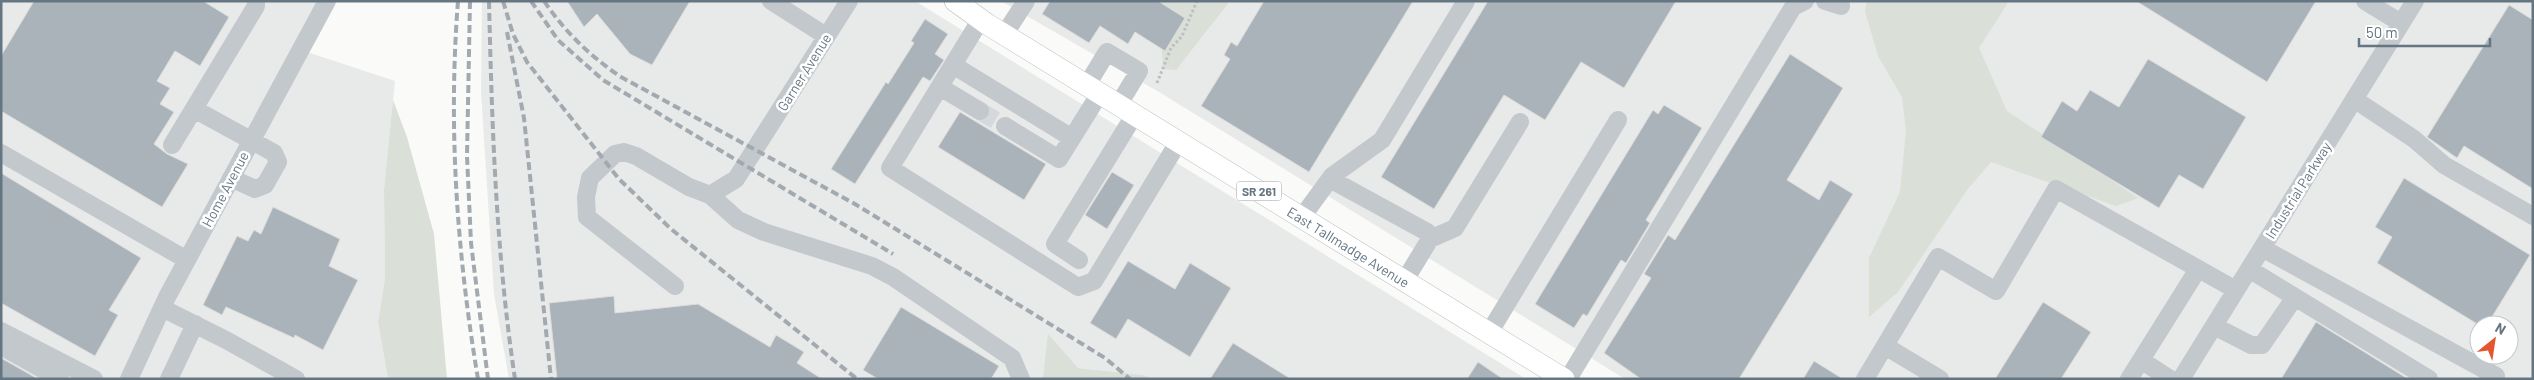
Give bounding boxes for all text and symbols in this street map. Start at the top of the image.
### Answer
scale bar [2359,15,2490,47]
text: 50 m [2366,23,2398,41]
street label: Garner Avenue [773,30,835,114]
street label: Industrial Parkway [2261,138,2335,242]
street label: Home Avenue [198,148,252,230]
road number: SR 261 [1236,182,1282,200]
street label: East Tallmadge Avenue [1284,202,1413,291]
north arrow [2469,315,2519,365]
text: N [2492,319,2509,338]

